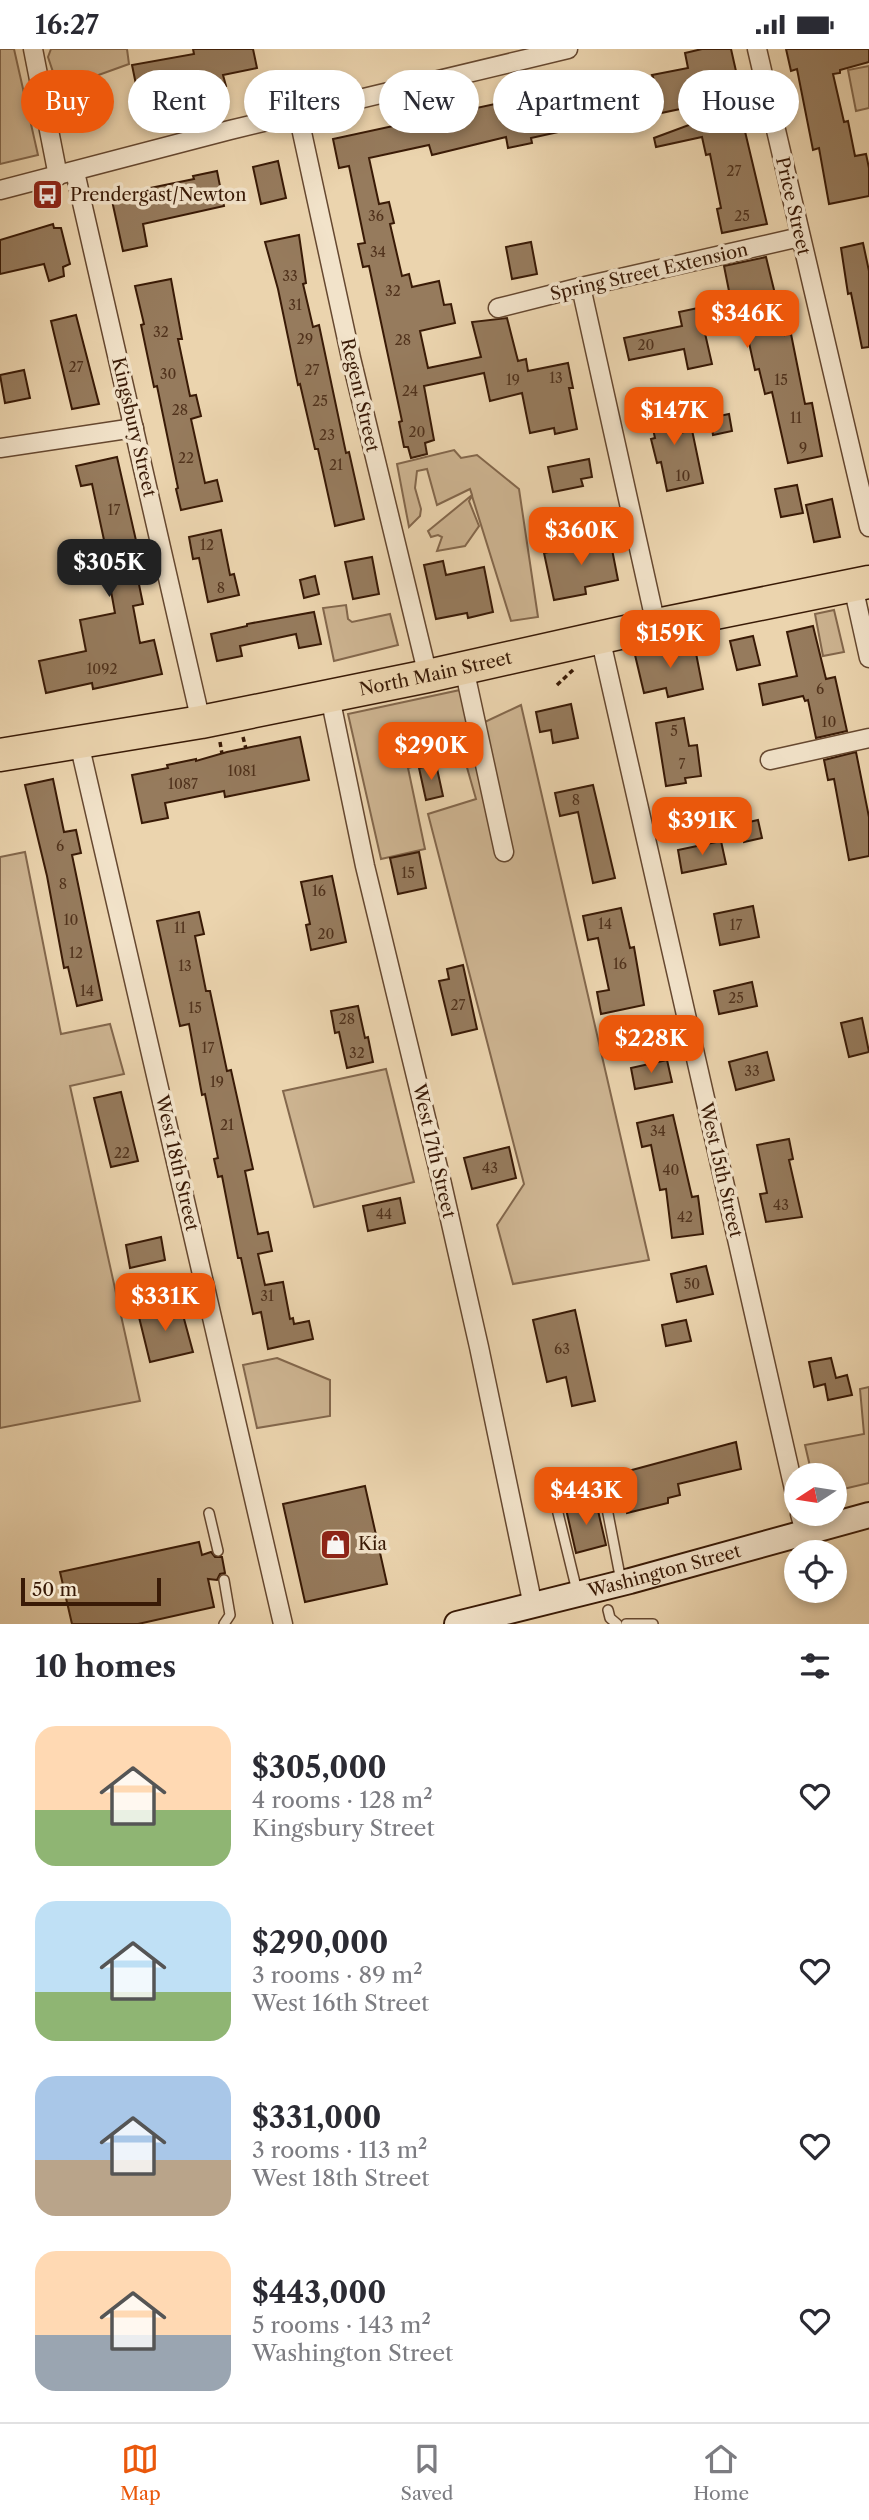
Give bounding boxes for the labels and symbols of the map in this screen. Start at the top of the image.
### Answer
street label: Price Street [771,155,815,258]
house number: 27 [727,162,742,180]
bus stop icon: Prendergast/Newton [30,178,64,212]
place label: Prendergast/Newton [70,184,246,206]
house number: 36 [368,207,384,225]
house number: 25 [734,207,750,225]
street label: Spring Street Extension [548,239,750,305]
house number: 34 [370,243,386,261]
house number: 33 [282,267,298,285]
house number: 32 [385,282,401,300]
pin: $346K [698,291,796,350]
house number: 31 [288,296,302,314]
house number: 32 [153,323,169,341]
house number: 29 [297,330,313,348]
house number: 28 [395,331,411,349]
street label: Regent Street [336,336,384,455]
house number: 20 [638,336,655,354]
street label: Kingsbury Street [107,355,161,500]
house number: 27 [69,358,84,376]
house number: 27 [305,361,320,379]
house number: 30 [160,365,176,383]
house number: 13 [549,369,563,387]
house number: 19 [506,371,520,389]
house number: 15 [774,371,788,389]
house number: 24 [402,382,418,400]
pin: $147K [625,387,723,447]
house number: 25 [312,392,328,410]
house number: 28 [172,401,188,419]
house number: 11 [790,409,802,427]
house number: 20 [409,423,426,441]
house number: 23 [319,426,335,444]
house number: 9 [799,439,807,457]
house number: 22 [178,449,194,467]
house number: 21 [329,456,343,474]
house number: 10 [676,467,690,485]
house number: 17 [108,501,120,519]
pin: $360K [532,507,630,567]
house number: 12 [200,536,214,554]
pin: $305K [60,539,158,599]
house number: 8 [217,579,225,597]
pin: $159K [621,611,719,670]
street label: North Main Street [357,646,515,701]
house number: 1092 [86,660,118,678]
house number: 6 [816,680,824,698]
house number: 10 [822,713,836,731]
house number: 5 [670,722,678,740]
pin: $290K [382,723,480,782]
house number: 7 [679,755,686,773]
house number: 1081 [228,762,257,780]
house number: 1087 [168,775,198,793]
house number: 8 [572,791,580,809]
pin: $391K [653,797,751,857]
house number: 6 [56,837,64,855]
house number: 15 [401,864,415,882]
house number: 8 [59,875,67,893]
house number: 16 [312,882,326,900]
house number: 10 [64,911,78,929]
house number: 14 [598,915,612,933]
house number: 17 [730,916,742,934]
house number: 11 [174,919,186,937]
house number: 20 [318,925,335,943]
house number: 12 [69,944,83,962]
house number: 16 [613,955,627,973]
house number: 13 [178,957,192,975]
house number: 14 [80,982,94,1000]
house number: 25 [728,989,744,1007]
house number: 27 [451,996,466,1014]
house number: 15 [188,999,202,1017]
house number: 28 [339,1010,355,1028]
pin: $228K [602,1016,700,1075]
house number: 17 [202,1039,214,1057]
house number: 32 [349,1044,365,1062]
house number: 33 [744,1062,760,1080]
house number: 19 [210,1073,224,1091]
street label: West 17th Street [408,1081,460,1221]
street label: West 18th Street [150,1092,203,1234]
street label: West 15th Street [695,1099,747,1240]
house number: 21 [220,1116,234,1134]
house number: 34 [650,1122,666,1140]
house number: 22 [114,1144,130,1162]
house number: 43 [482,1159,498,1177]
house number: 40 [663,1161,680,1179]
house number: 43 [773,1196,789,1214]
house number: 44 [376,1205,392,1223]
house number: 42 [677,1208,693,1226]
pin: $331K [116,1273,214,1333]
house number: 50 [684,1275,700,1293]
house number: 31 [260,1287,274,1305]
house number: 63 [554,1340,570,1358]
north arrow [784,1463,847,1526]
pin: $443K [537,1467,635,1527]
shop icon: Kia [318,1527,352,1561]
place label: Kia [358,1533,387,1555]
street label: Washington Street [585,1540,744,1602]
scale bar [21,1575,161,1607]

